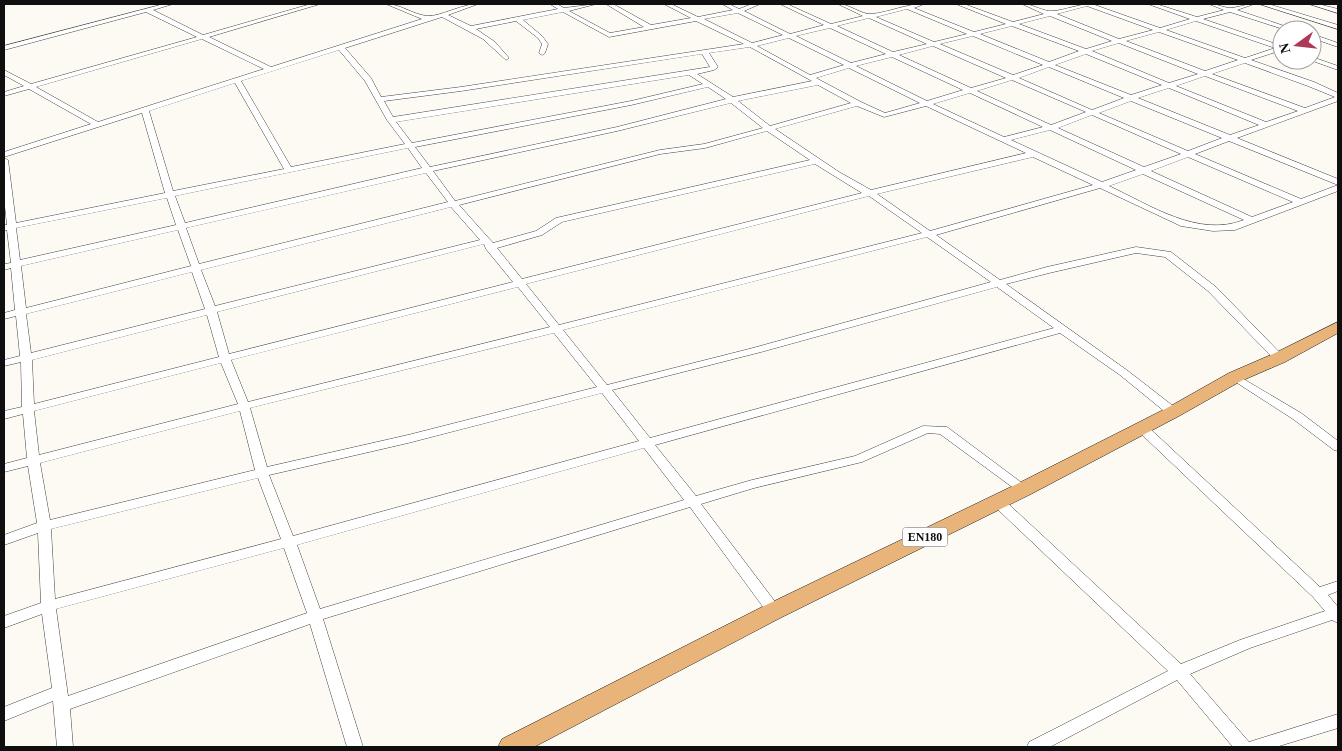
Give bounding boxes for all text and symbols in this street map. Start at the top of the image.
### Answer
north arrow [1272,20,1322,70]
text: N [1276,41,1293,55]
road number: EN180 [902,528,948,546]

